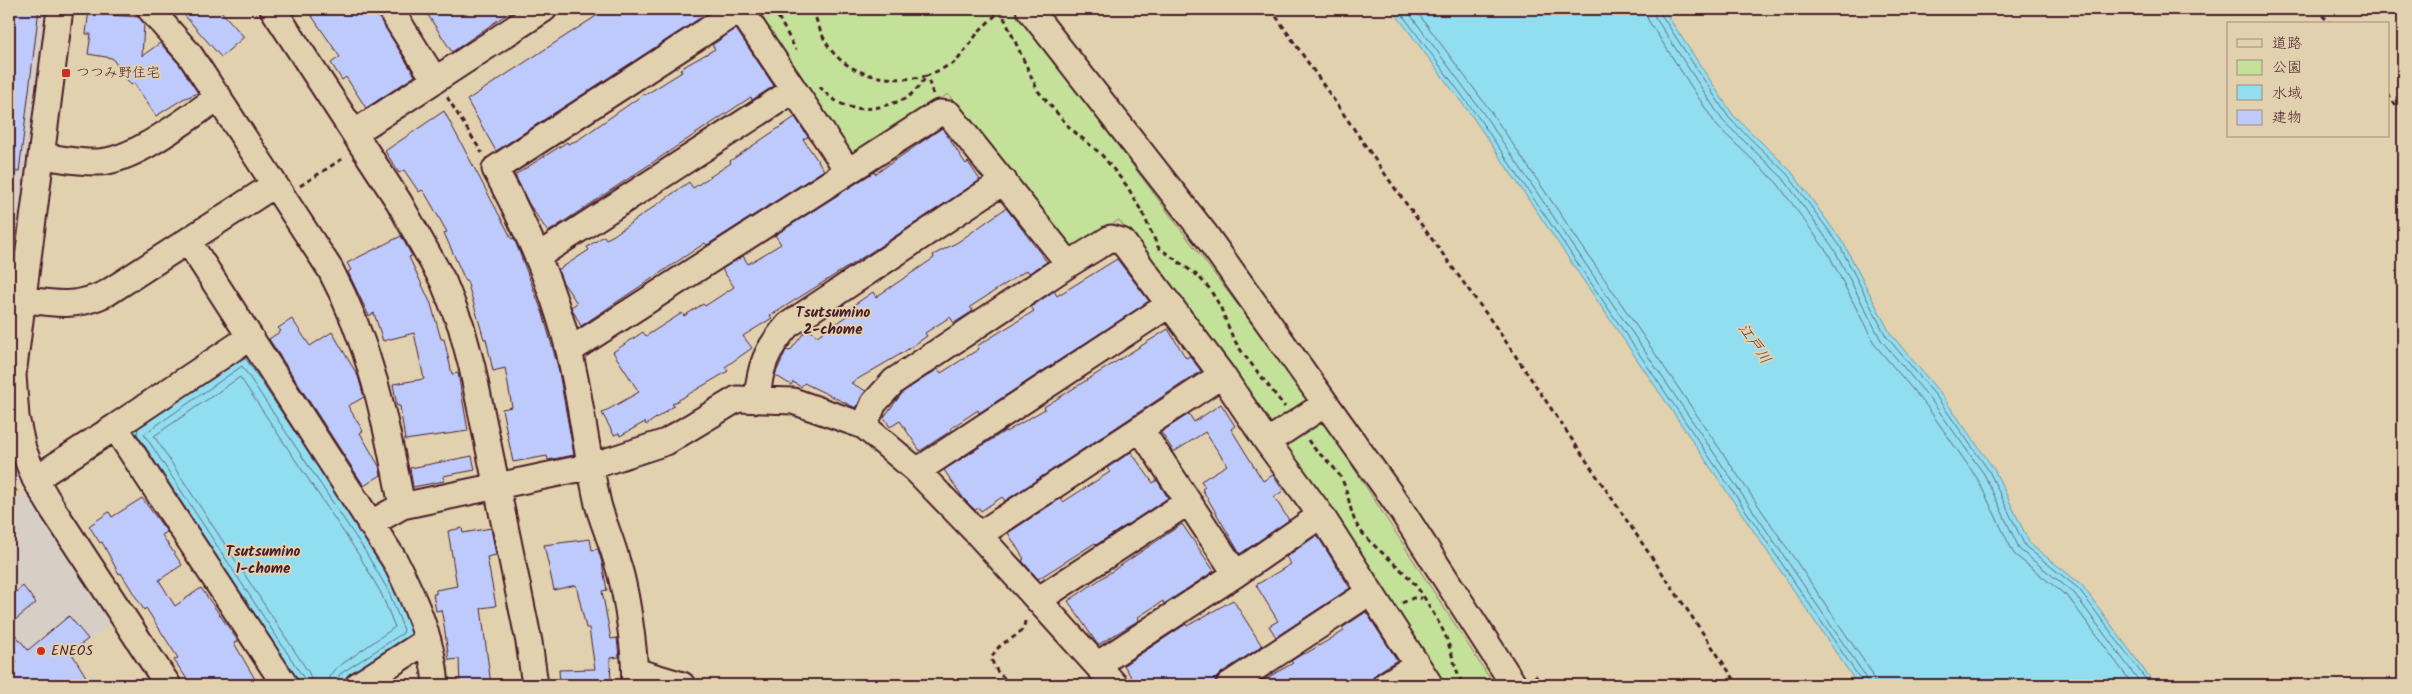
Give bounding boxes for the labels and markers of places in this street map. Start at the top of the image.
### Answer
place label: つつみ野住宅 [76,62,160,84]
marker: つつみ野住宅 [60,67,72,79]
place label: ENEOS [51,640,93,662]
marker: ENEOS [35,645,47,657]

